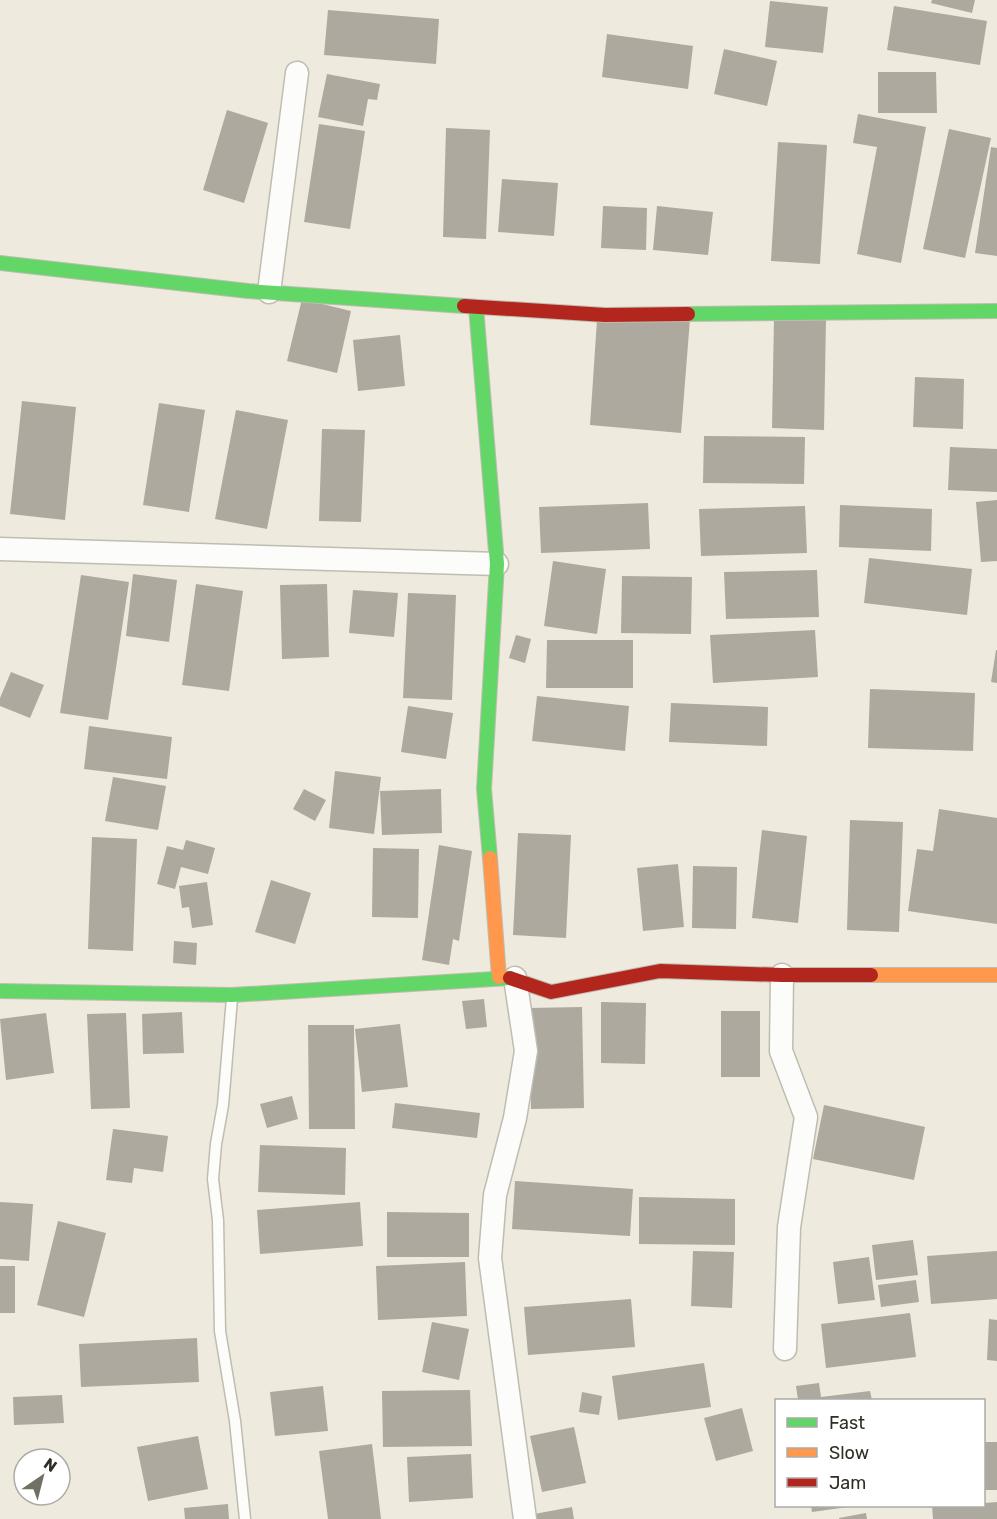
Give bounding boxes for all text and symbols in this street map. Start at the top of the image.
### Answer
legend [775,1399,985,1507]
text: Fast [829,1412,865,1434]
text: Slow [829,1442,869,1464]
north arrow [12,1447,72,1507]
text: N [40,1454,60,1476]
text: Jam [829,1472,866,1494]

